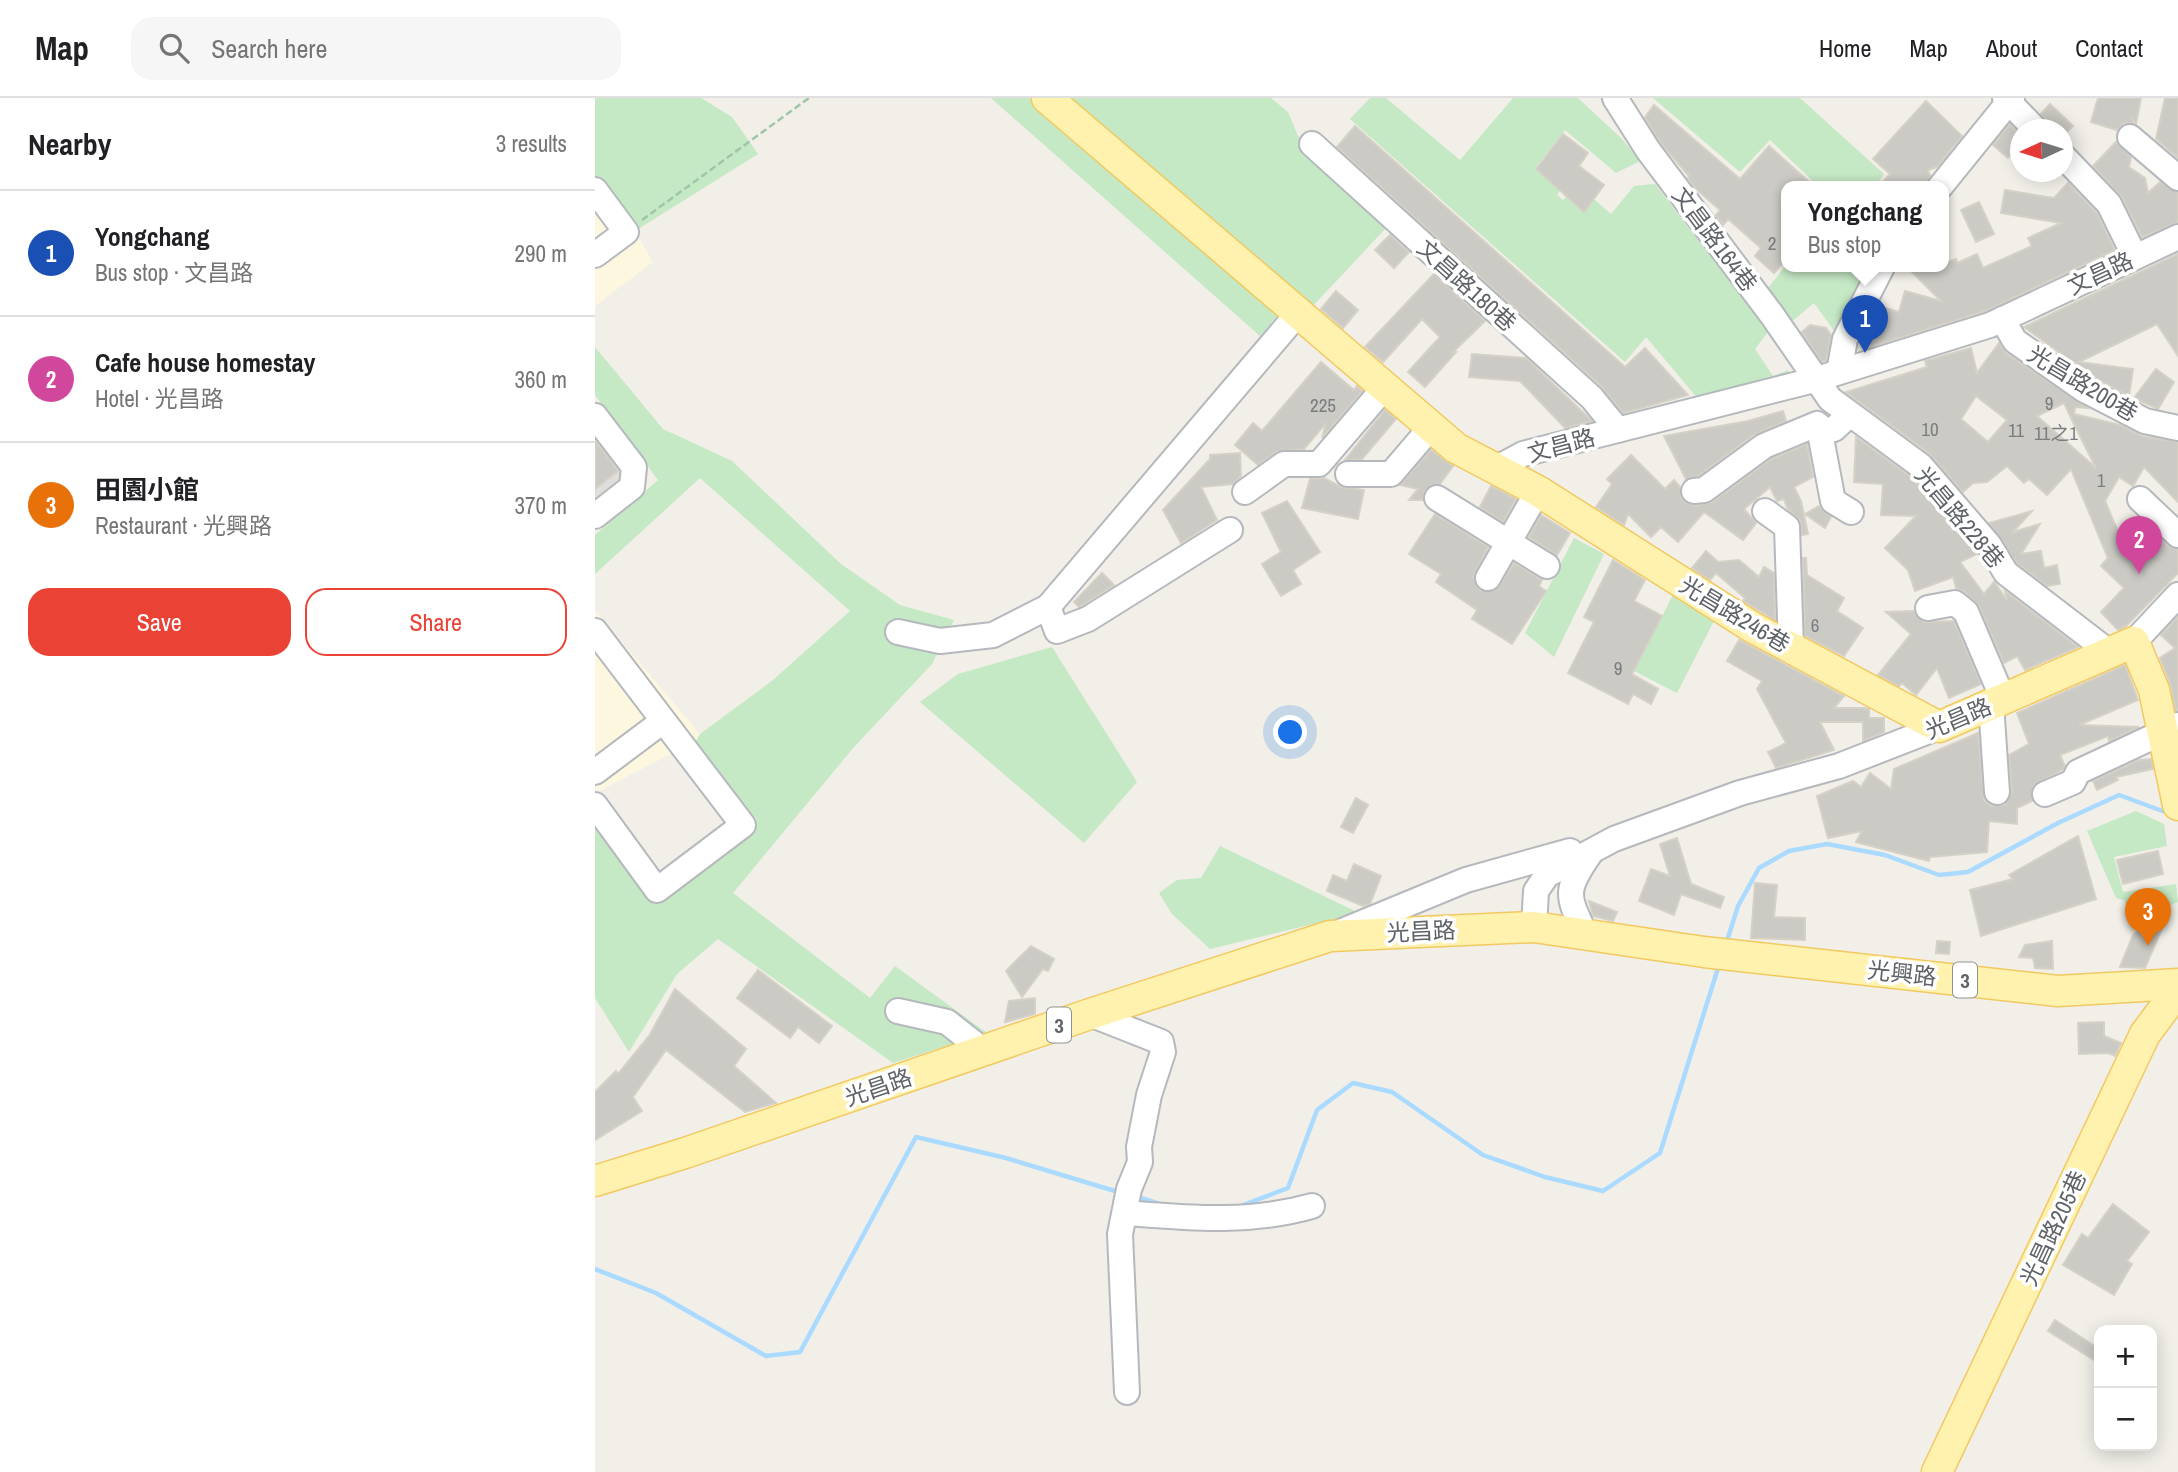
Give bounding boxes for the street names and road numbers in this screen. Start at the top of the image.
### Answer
street label: 文昌路164巷 [1665,180,1765,298]
street label: 文昌路180巷 [1411,232,1523,338]
street label: 文昌路 [2062,244,2138,302]
street label: 光昌路200巷 [2022,338,2144,428]
street label: 文昌路 [1524,421,1598,469]
street label: 光昌路228巷 [1908,460,2012,574]
street label: 光昌路246巷 [1674,569,1796,659]
street label: 光昌路 [1920,690,1996,746]
street label: 光昌路 [1386,914,1456,948]
street label: 光興路 [1866,954,1938,992]
road number: 3 [1953,962,1977,998]
road number: 3 [1047,1007,1071,1042]
street label: 光昌路 [840,1061,916,1113]
street label: 光昌路205巷 [2013,1165,2093,1291]

